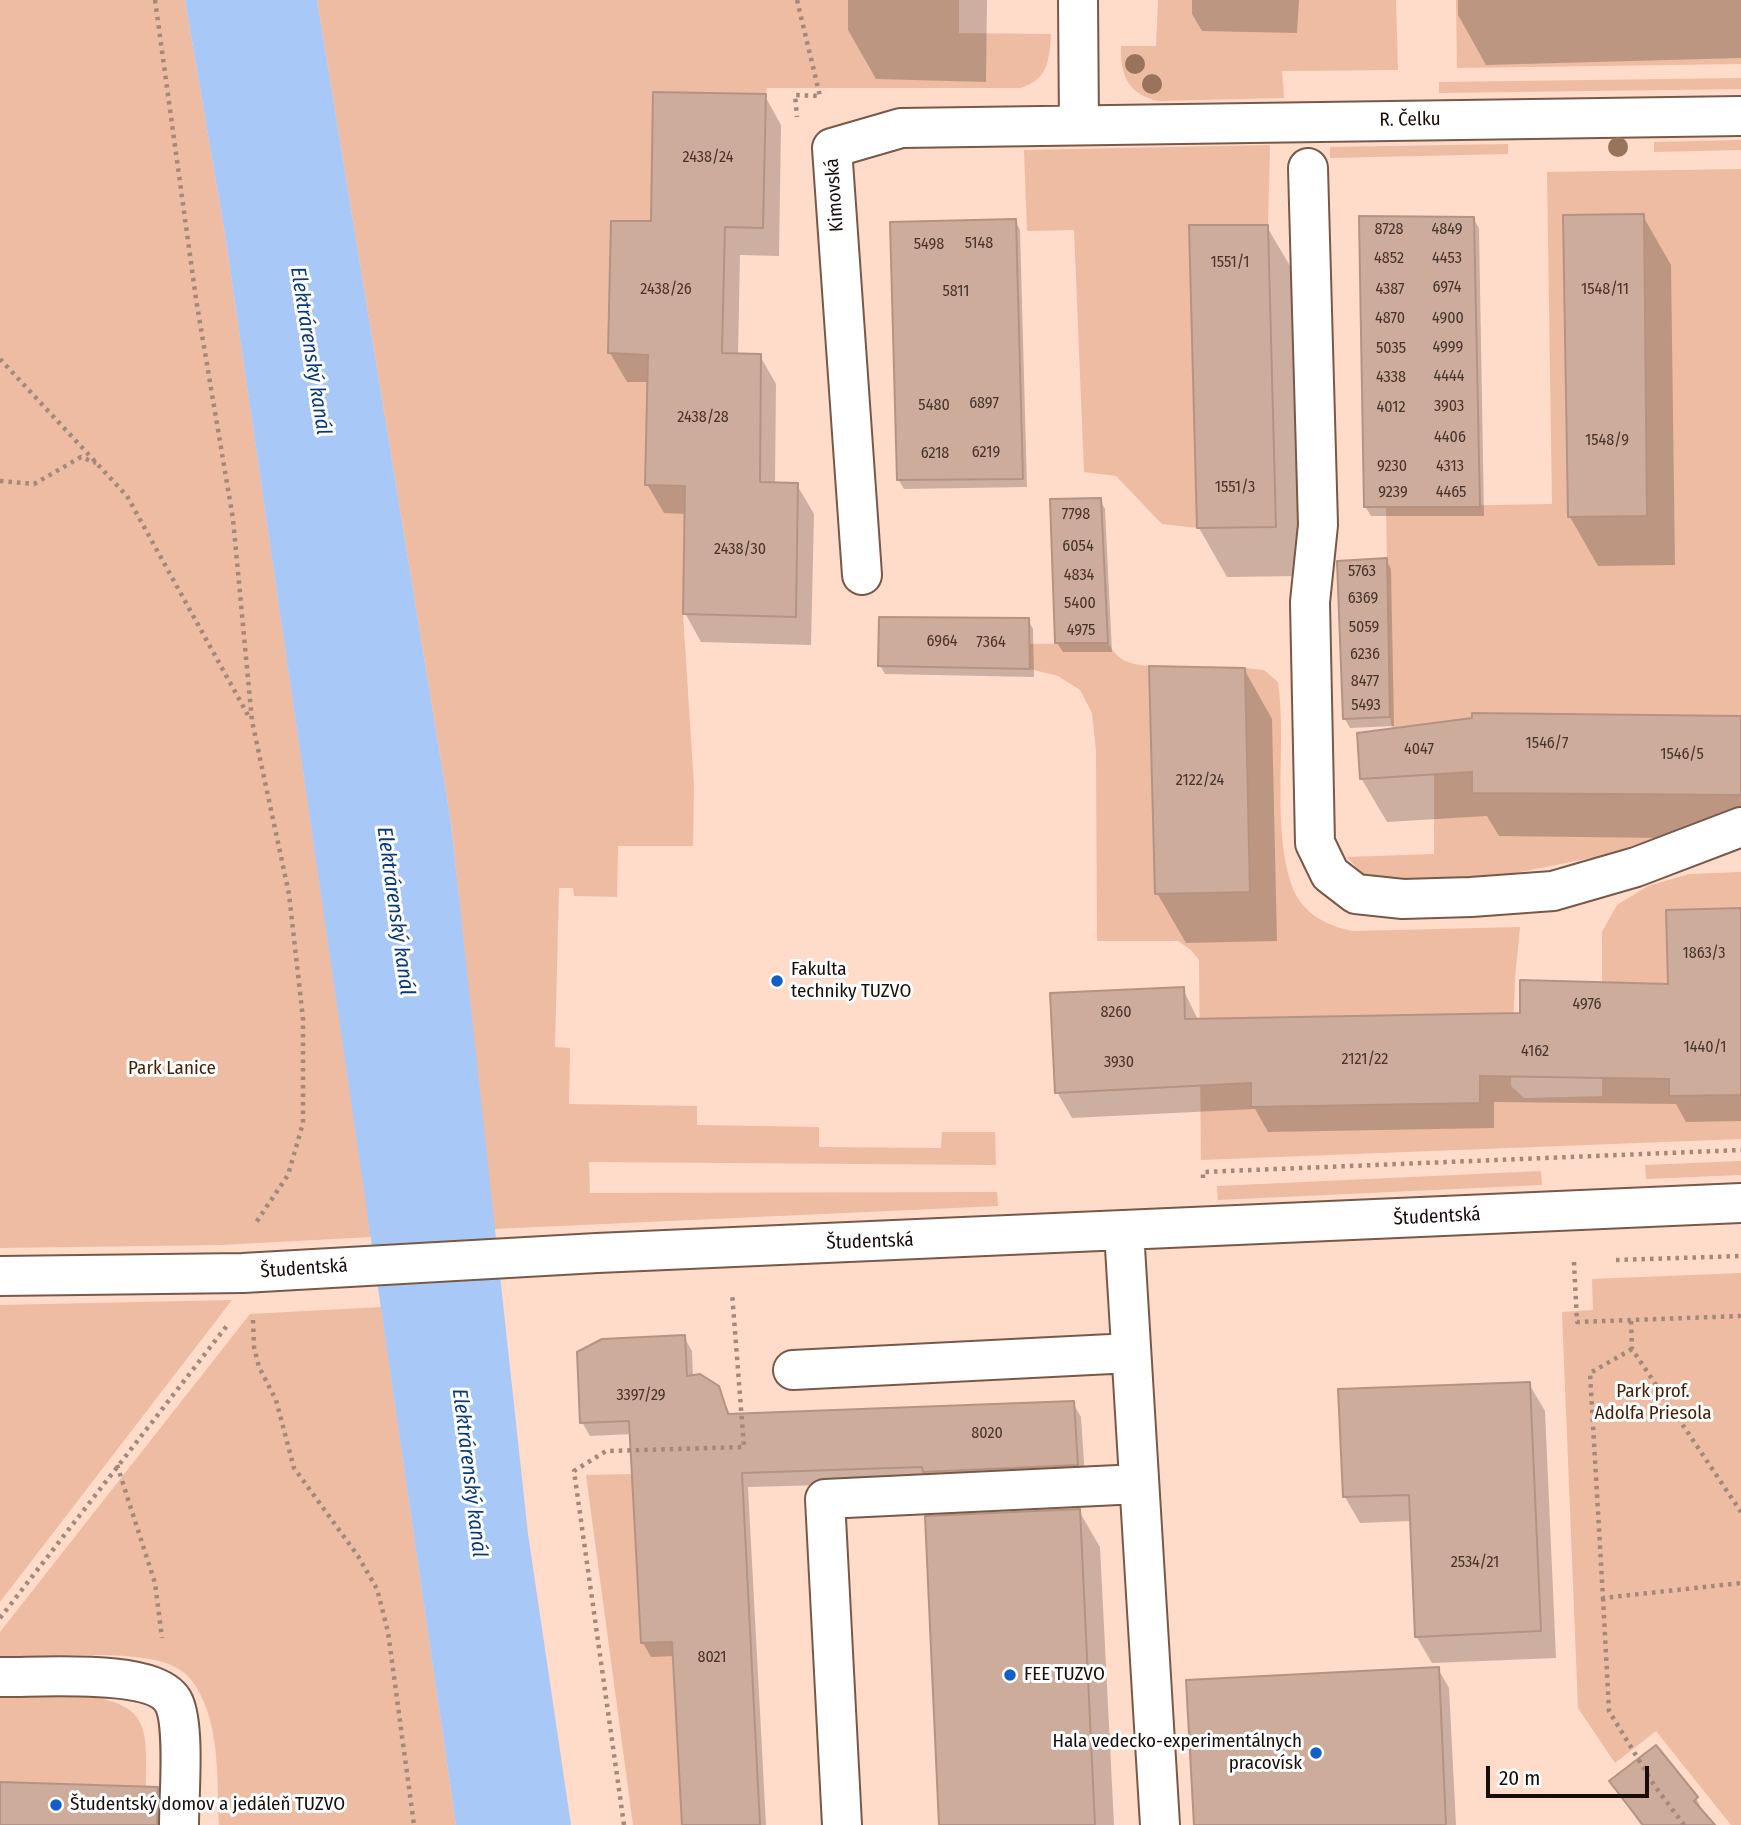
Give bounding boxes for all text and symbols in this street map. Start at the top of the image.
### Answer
street label: R. Čelku [1379,108,1441,132]
house number: 2438/24 [683,148,733,168]
street label: Kimovská [821,157,849,233]
house number: 8728 [1374,220,1404,240]
house number: 4849 [1432,220,1462,240]
house number: 5148 [965,234,993,254]
house number: 5498 [914,235,944,255]
house number: 4852 [1374,249,1404,269]
house number: 4453 [1432,249,1462,269]
house number: 1551/1 [1210,253,1250,273]
water label: Elektrárenský kanál [284,265,336,437]
house number: 6974 [1433,278,1461,298]
house number: 2438/26 [640,280,692,300]
house number: 4387 [1375,280,1405,300]
house number: 1548/11 [1581,280,1629,300]
house number: 5811 [942,282,970,302]
house number: 4870 [1375,309,1405,329]
house number: 4900 [1432,309,1464,329]
house number: 4999 [1433,338,1463,358]
house number: 5035 [1376,339,1406,359]
house number: 4444 [1434,367,1464,387]
house number: 4338 [1376,368,1406,388]
house number: 6897 [969,394,999,414]
house number: 5480 [918,396,950,416]
house number: 3903 [1434,397,1464,417]
house number: 4012 [1377,398,1405,418]
house number: 2438/28 [677,408,729,428]
house number: 4406 [1434,428,1466,448]
house number: 1548/9 [1585,431,1629,451]
house number: 6219 [972,443,1000,463]
house number: 6218 [921,444,949,464]
house number: 9230 [1377,457,1407,477]
house number: 4313 [1436,457,1464,477]
house number: 1551/3 [1215,478,1255,498]
house number: 9239 [1378,483,1408,503]
house number: 4465 [1436,483,1466,503]
house number: 7798 [1062,505,1090,525]
house number: 6054 [1062,537,1094,557]
house number: 2438/30 [714,540,766,560]
house number: 5763 [1348,562,1376,582]
house number: 4834 [1064,566,1094,586]
house number: 6369 [1348,589,1378,609]
house number: 5400 [1064,594,1096,614]
house number: 5059 [1349,618,1379,638]
house number: 4975 [1067,621,1095,641]
house number: 6964 [926,632,958,652]
house number: 7364 [976,633,1006,653]
house number: 6236 [1350,645,1380,665]
house number: 8477 [1351,672,1379,692]
house number: 5493 [1351,696,1381,716]
house number: 1546/7 [1526,734,1568,754]
house number: 4047 [1404,740,1434,760]
house number: 1546/5 [1660,745,1704,765]
house number: 2122/24 [1176,771,1224,791]
water label: Elektrárenský kanál [371,825,419,997]
house number: 1863/3 [1682,944,1726,964]
place label: Fakulta techniky TUZVO [791,959,911,1003]
marker: Fakulta techniky TUZVO [769,973,785,989]
house number: 4976 [1572,995,1602,1015]
house number: 8260 [1100,1003,1132,1023]
house number: 1440/1 [1684,1038,1726,1058]
house number: 4162 [1521,1042,1549,1062]
house number: 2121/22 [1342,1050,1388,1070]
house number: 3930 [1104,1053,1134,1073]
park label: Park Lanice [128,1058,216,1080]
street label: Študentská [1393,1203,1481,1231]
street label: Študentská [826,1229,914,1255]
street label: Študentská [260,1255,348,1283]
park label: Park prof. Adolfa Priesola [1594,1381,1712,1425]
house number: 3397/29 [616,1386,666,1406]
water label: Elektrárenský kanál [446,1387,492,1559]
house number: 8020 [971,1424,1003,1444]
house number: 2534/21 [1451,1553,1499,1573]
house number: 8021 [697,1648,727,1668]
place label: FEE TUZVO [1024,1664,1105,1686]
marker: FEE TUZVO [1002,1667,1018,1683]
place label: Hala vedecko-experimentálnych pracovísk [1052,1731,1302,1775]
marker: Hala vedecko-experimentálnych pracovísk [1308,1745,1324,1761]
scale bar [1489,1752,1652,1796]
text: 20 m [1499,1765,1540,1791]
place label: Študentský domov a jedáleň TUZVO [70,1794,345,1816]
marker: Študentský domov a jedáleň TUZVO [48,1797,64,1813]

